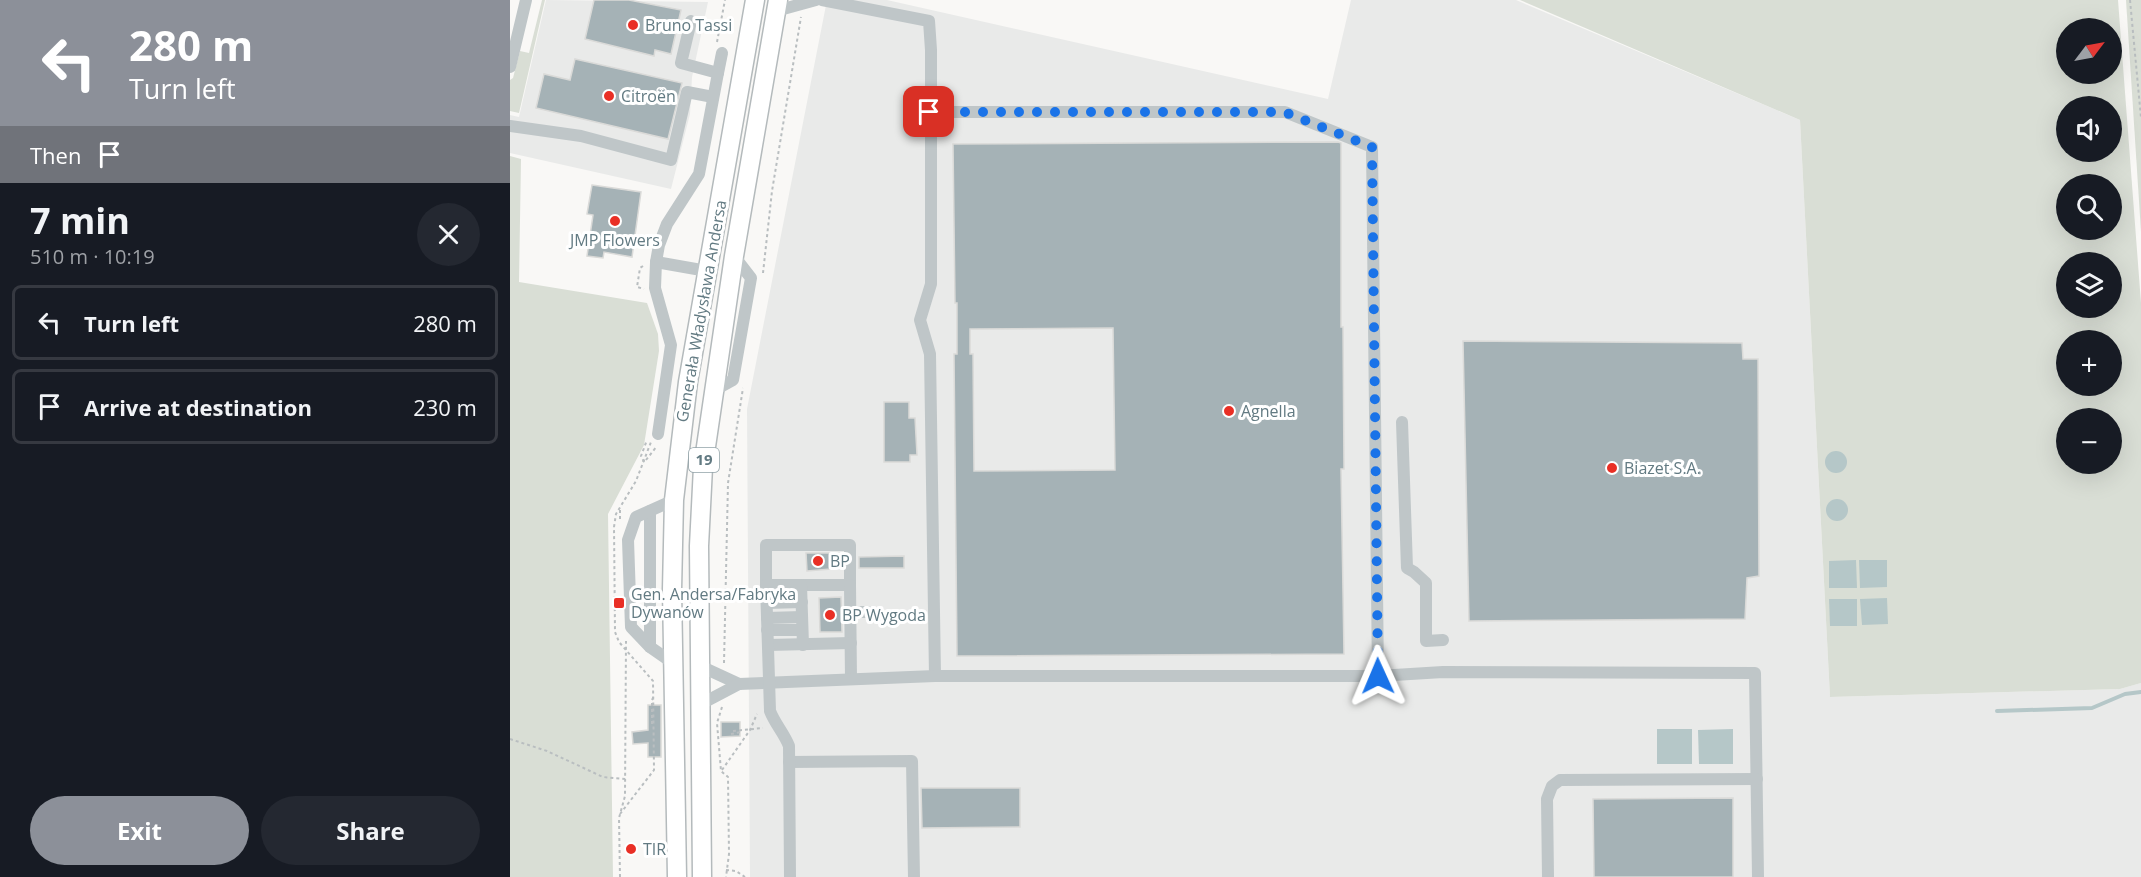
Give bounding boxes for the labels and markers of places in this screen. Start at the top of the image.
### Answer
place label: Bruno Tassi [645,14,732,36]
marker: Bruno Tassi [626,18,640,32]
place label: Citroën [621,85,676,107]
pin [903,86,954,137]
marker: Citroën [602,89,616,103]
marker: JMP Flowers [608,214,622,228]
place label: JMP Flowers [568,229,660,251]
place label: Agnella [1241,400,1296,422]
marker: Agnella [1222,404,1236,418]
place label: Biazet S.A. [1624,457,1701,479]
marker: Biazet S.A. [1605,461,1619,475]
place label: BP [830,550,850,572]
marker: BP [811,554,825,568]
place label: Gen. Andersa/Fabryka Dywanów [631,583,796,623]
marker: Gen. Andersa/Fabryka Dywanów [612,596,626,610]
place label: BP Wygoda [842,604,926,626]
marker: BP Wygoda [823,608,837,622]
place label: TIR [643,838,666,860]
marker: TIR [624,842,638,856]

